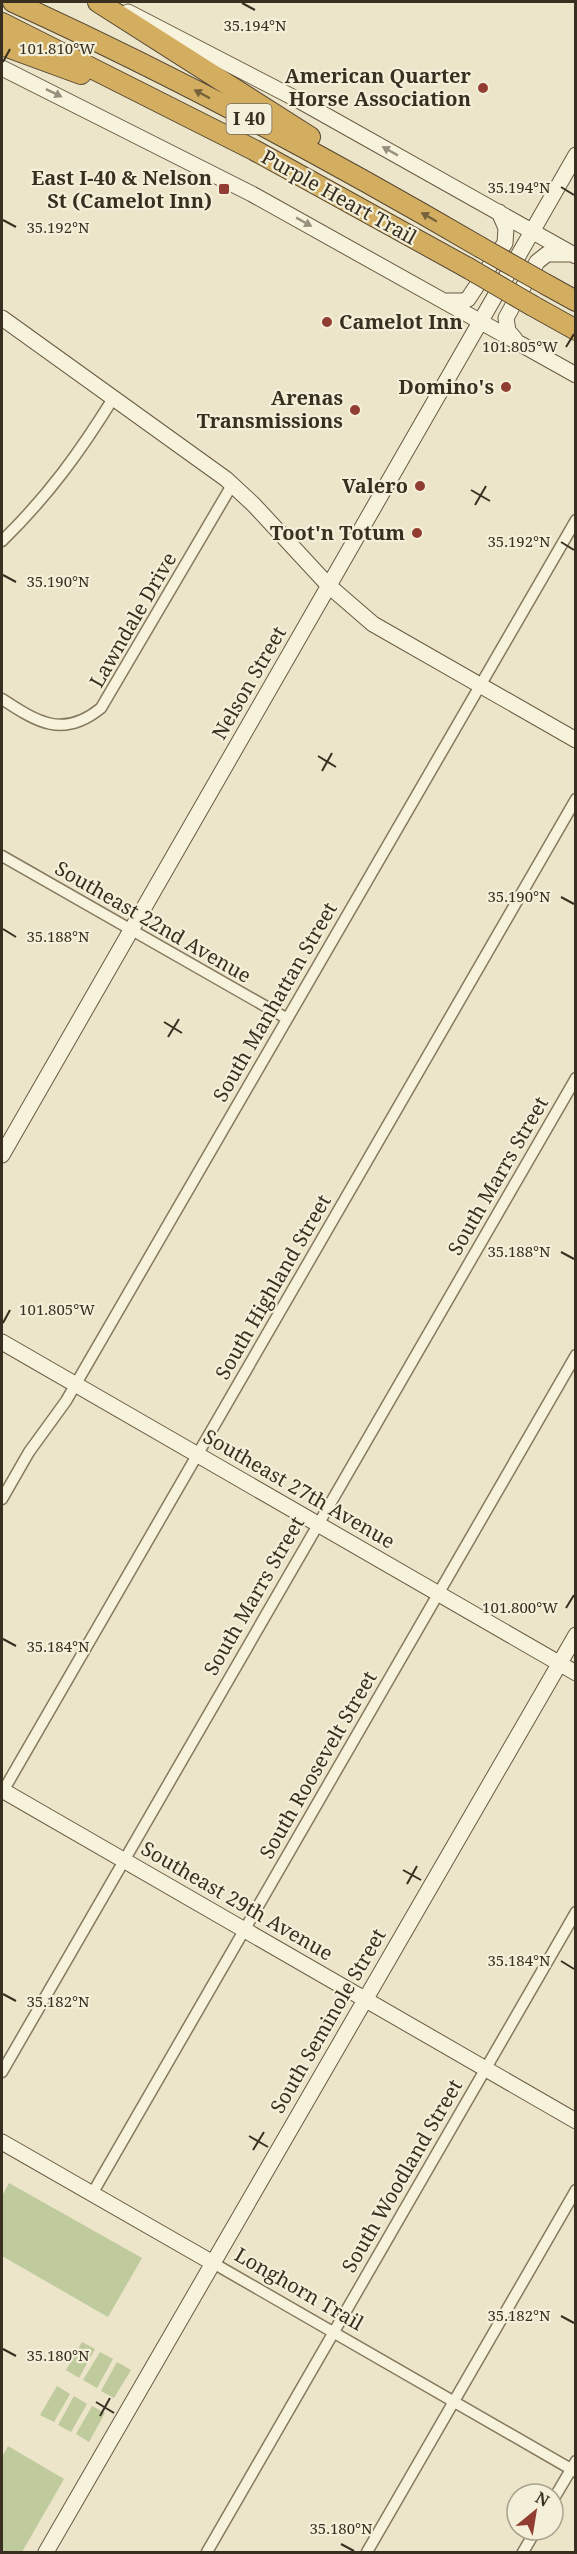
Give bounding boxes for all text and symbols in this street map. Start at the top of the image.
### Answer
text: 35.194°N [223,15,287,35]
text: 101.810°W [19,38,95,58]
place label: American Quarter Horse Association [285,62,472,112]
marker: American Quarter Horse Association [476,81,490,95]
one-way arrow [46,88,63,98]
one-way arrow [194,90,211,99]
road number: I 40 [226,104,272,134]
street label: Purple Heart Trail [257,143,422,250]
one-way arrow [381,146,398,156]
place label: East I-40 & Nelson St (Camelot Inn) [31,164,212,214]
text: 35.194°N [487,177,551,197]
marker: East I-40 & Nelson St (Camelot Inn) [217,182,231,196]
one-way arrow [421,212,437,223]
text: 35.192°N [26,217,90,237]
one-way arrow [295,217,312,227]
place label: Camelot Inn [339,308,463,335]
marker: Camelot Inn [320,315,334,329]
text: 101.805°W [482,336,558,356]
place label: Domino's [399,373,494,400]
marker: Domino's [499,380,513,394]
place label: Arenas Transmissions [197,384,343,434]
marker: Arenas Transmissions [348,403,362,417]
place label: Valero [342,472,408,499]
marker: Valero [413,479,427,493]
place label: Toot'n Totum [270,519,405,546]
marker: Toot'n Totum [410,526,424,540]
text: 35.192°N [487,531,551,551]
street label: Lawndale Drive [83,547,182,692]
text: 35.190°N [26,571,90,591]
street label: Nelson Street [205,621,292,744]
street label: Southeast 22nd Avenue [50,854,256,989]
text: 35.190°N [487,886,551,906]
street label: South Manhattan Street [206,897,343,1106]
text: 35.188°N [26,926,90,946]
street label: South Marrs Street [441,1092,554,1260]
street label: South Highland Street [209,1189,337,1384]
text: 35.188°N [487,1241,551,1261]
text: 101.805°W [19,1299,95,1319]
street label: Southeast 27th Avenue [199,1423,400,1554]
street label: South Marrs Street [197,1512,310,1680]
text: 101.800°W [482,1597,558,1617]
text: 35.184°N [26,1636,90,1656]
street label: South Roosevelt Street [253,1666,382,1864]
street label: Southeast 29th Avenue [137,1835,338,1966]
street label: South Seminole Street [264,1923,392,2118]
text: 35.184°N [487,1950,551,1970]
text: 35.182°N [26,1991,90,2011]
street label: South Woodland Street [335,2074,468,2277]
street label: Longhorn Trail [230,2241,369,2336]
text: 35.182°N [487,2305,551,2325]
text: 35.180°N [26,2345,90,2365]
north arrow [505,2482,565,2542]
text: N [532,2486,554,2512]
text: 35.180°N [309,2518,373,2538]

